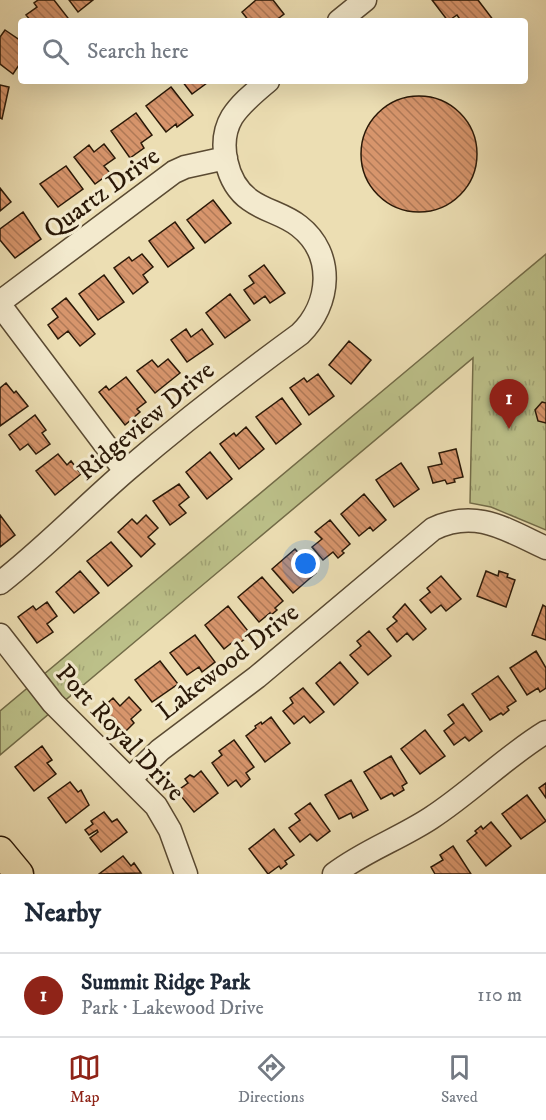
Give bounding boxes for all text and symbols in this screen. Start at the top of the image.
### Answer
search box [18,18,528,84]
icon: search [39,35,72,68]
text: Search here [87,38,189,65]
street label: Quartz Drive [37,140,166,246]
street label: Ridgeview Drive [70,354,221,488]
pin: 1 [490,380,528,429]
your location [291,549,320,578]
street label: Lakewood Drive [150,596,306,728]
street label: Port Royal Drive [48,658,192,808]
text: Nearby [24,897,101,930]
text: Summit Ridge Park [81,969,251,996]
text: 1 [40,983,47,1008]
text: 110 m [477,983,522,1008]
text: Park · Lakewood Drive [81,996,264,1021]
tab: Map [68,1051,101,1107]
tab: Directions [238,1051,304,1107]
tab: Saved [441,1051,478,1107]

